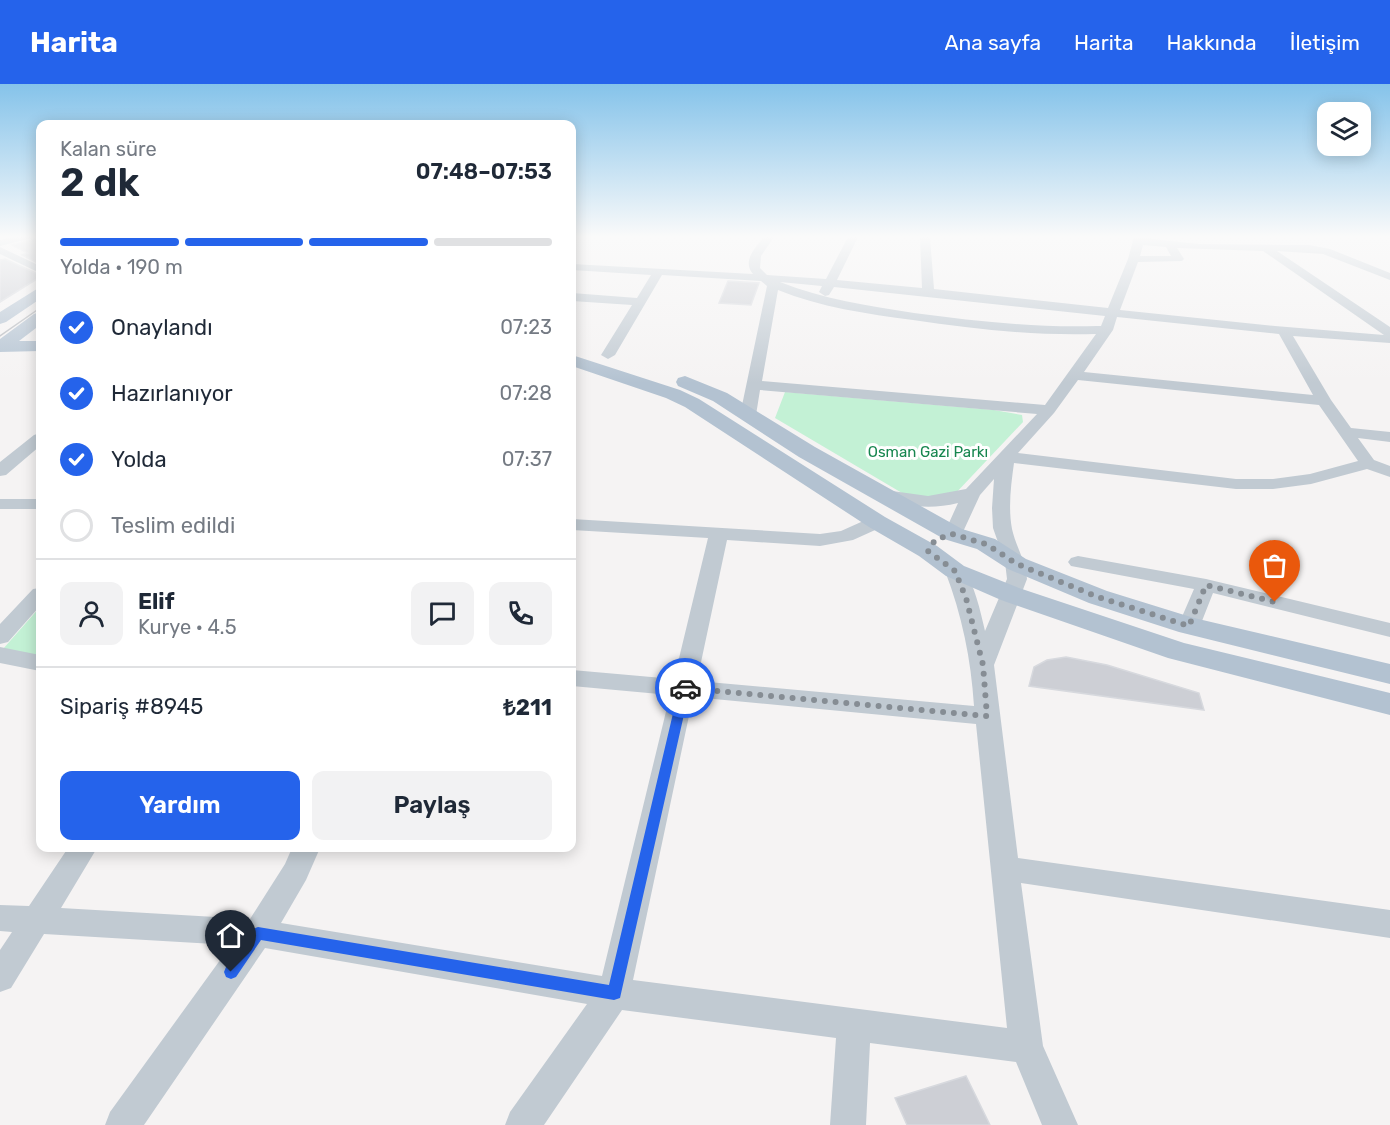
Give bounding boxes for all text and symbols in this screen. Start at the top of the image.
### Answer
text: Harita [30,26,118,59]
text: Ana sayfa [944,30,1041,55]
text: Harita [1074,30,1134,55]
text: Hakkında [1167,30,1257,55]
text: İletişim [1290,30,1360,55]
map controls [1317,102,1371,156]
button: layers [1317,102,1371,156]
text: Kalan süre [60,137,157,161]
text: 07:48–07:53 [416,158,552,185]
text: 2 dk [60,160,140,206]
text: Yolda · 190 m [60,255,183,279]
icon: check [60,311,93,344]
text: Onaylandı [111,314,213,341]
text: 07:23 [500,315,552,339]
icon: check [60,377,93,410]
text: Hazırlanıyor [111,380,233,407]
text: 07:28 [499,381,552,405]
icon: check [60,443,93,476]
park label: Osman Gazi Parkı [868,443,988,461]
text: Yolda [111,446,167,473]
text: 07:37 [502,447,552,471]
text: Teslim edildi [111,512,235,539]
pin [1249,540,1300,602]
icon: bag [1258,549,1291,582]
button: person [60,582,123,645]
button: chat [411,582,474,645]
button: phone [489,582,552,645]
text: Elif [138,588,174,615]
text: Kurye · 4.5 [138,615,237,639]
courier [655,658,715,718]
icon: car [669,672,702,705]
text: Sipariş #8945 [60,693,203,720]
text: ₺211 [503,694,552,721]
button: Yardım [60,771,300,840]
button: Paylaş [312,771,552,840]
pin [205,910,256,972]
icon: home [214,919,247,952]

